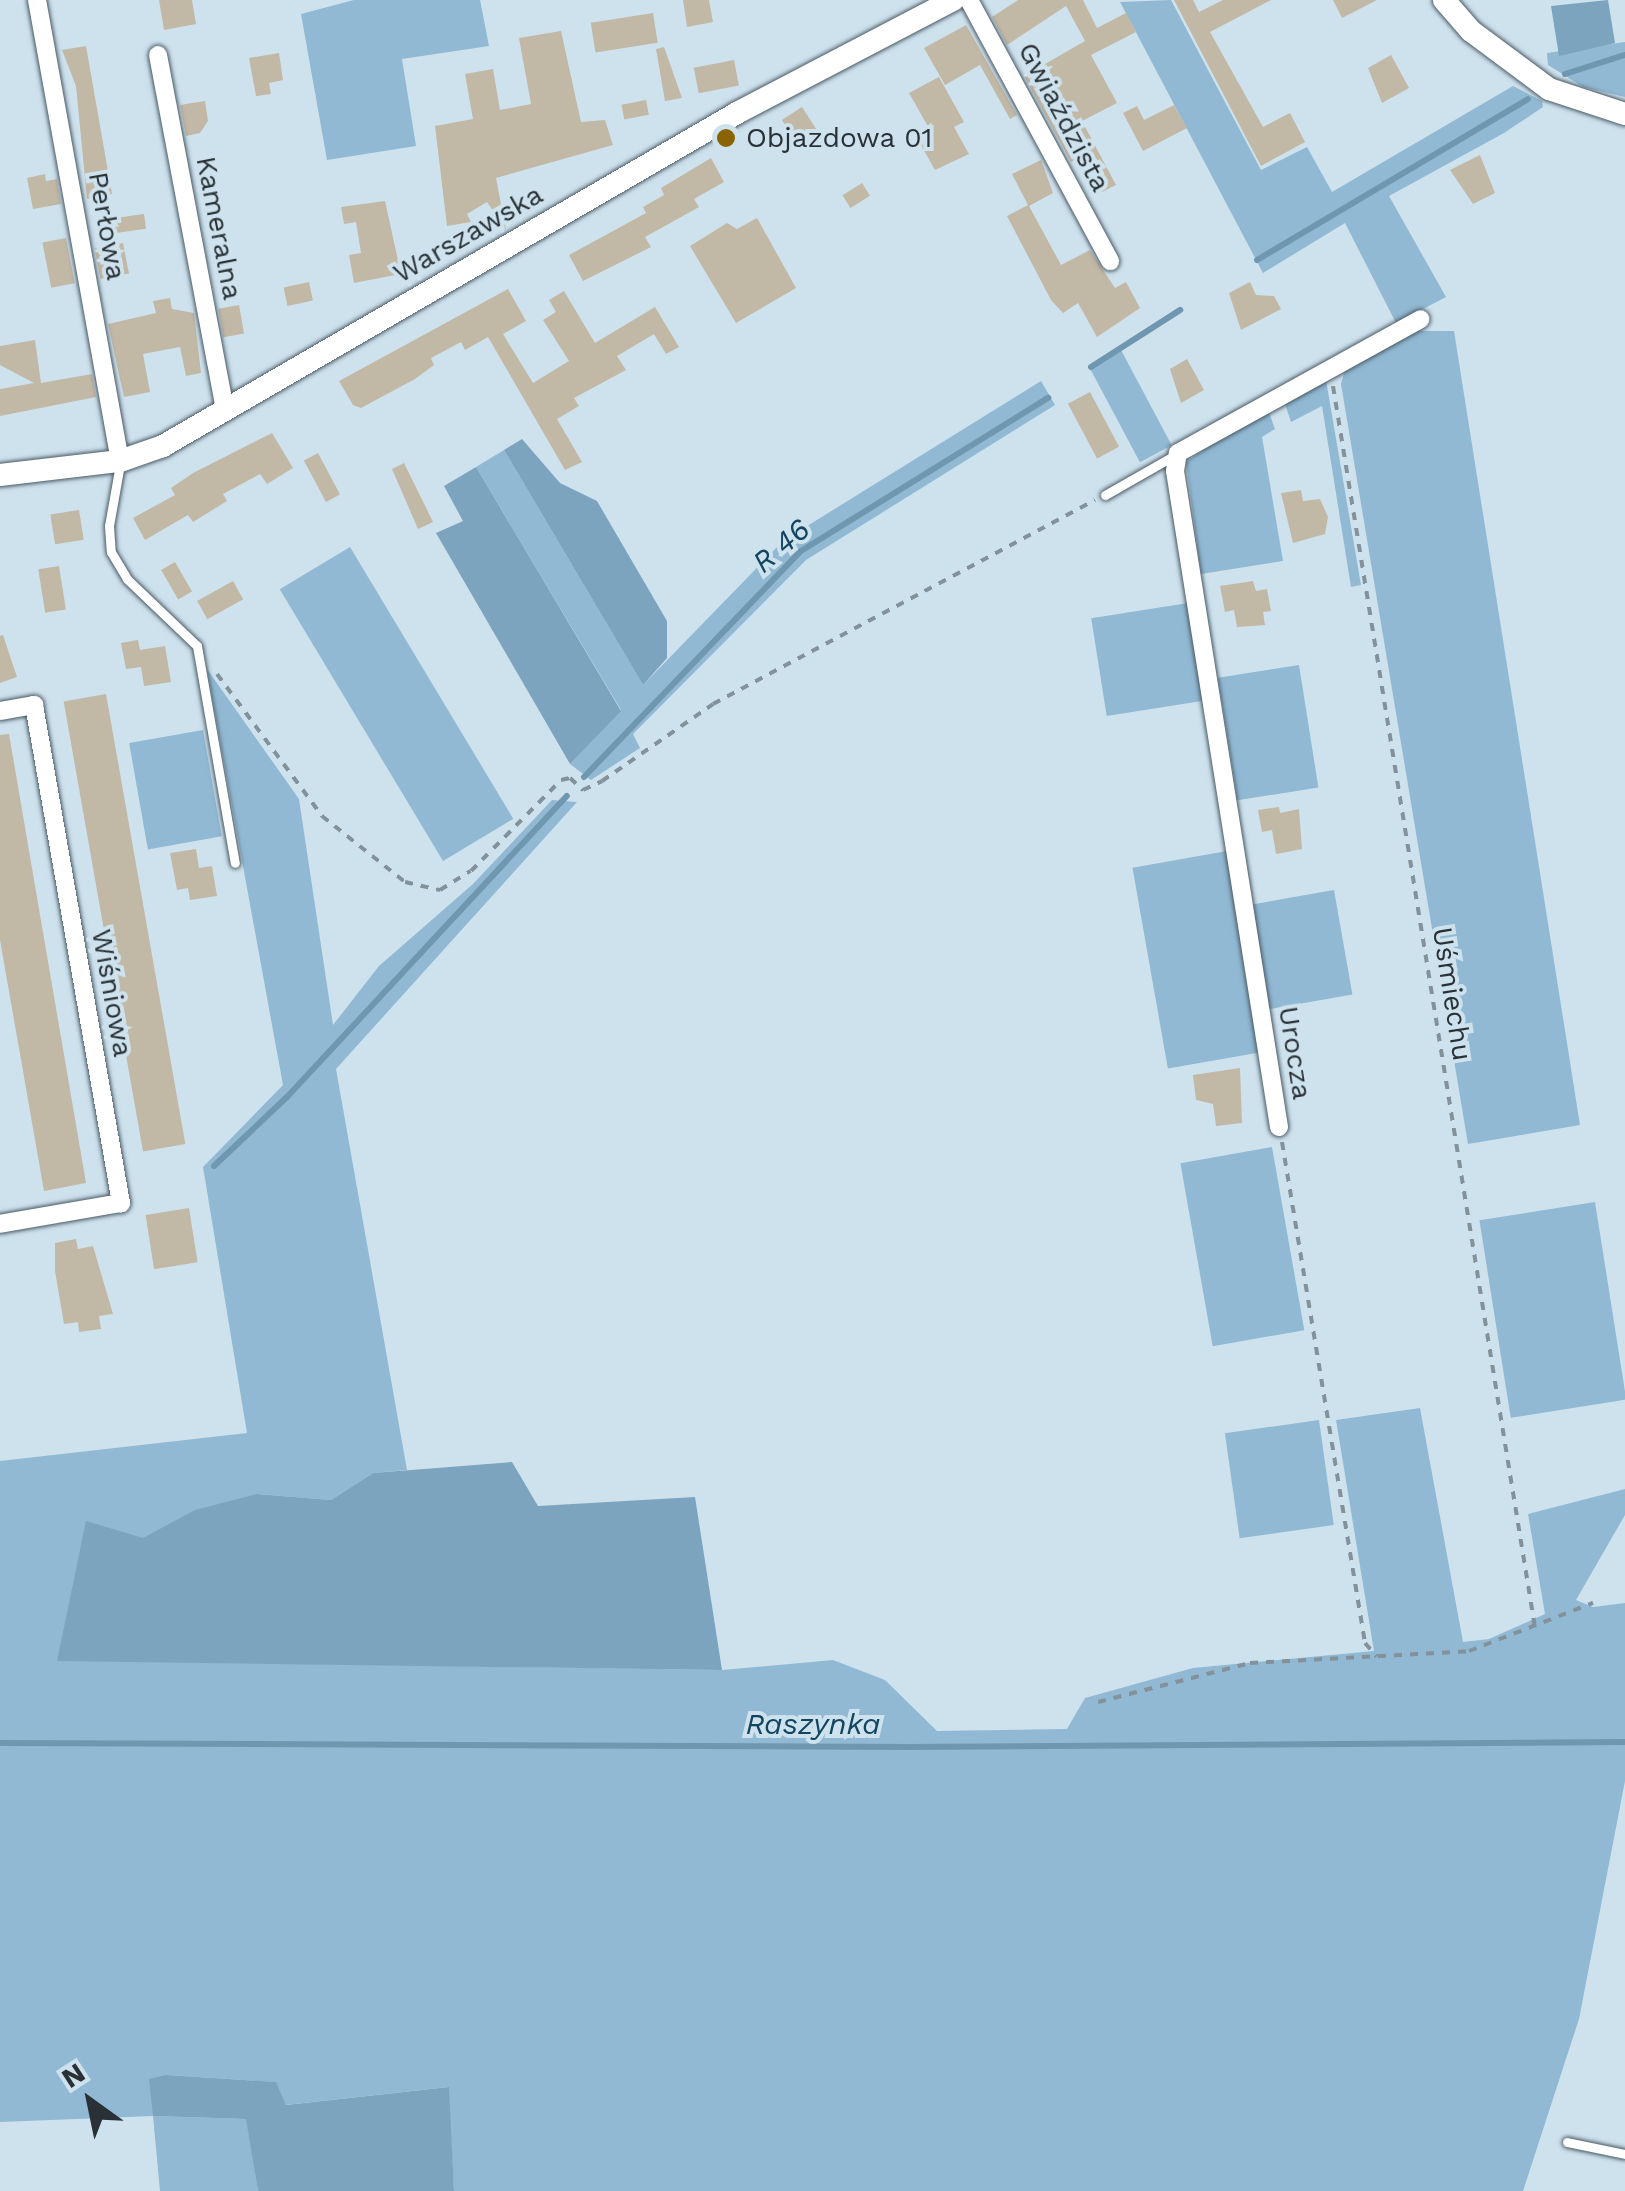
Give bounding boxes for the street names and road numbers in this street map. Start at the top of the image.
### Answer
street label: Gwiaździsta [1011,37,1117,197]
street label: Kameralna [189,153,249,303]
street label: Perłowa [81,169,133,283]
street label: Warszawska [387,178,549,290]
street label: Uśmiechu [1425,925,1479,1063]
street label: Wiśniowa [84,926,140,1060]
street label: Urocza [1271,1004,1319,1102]

